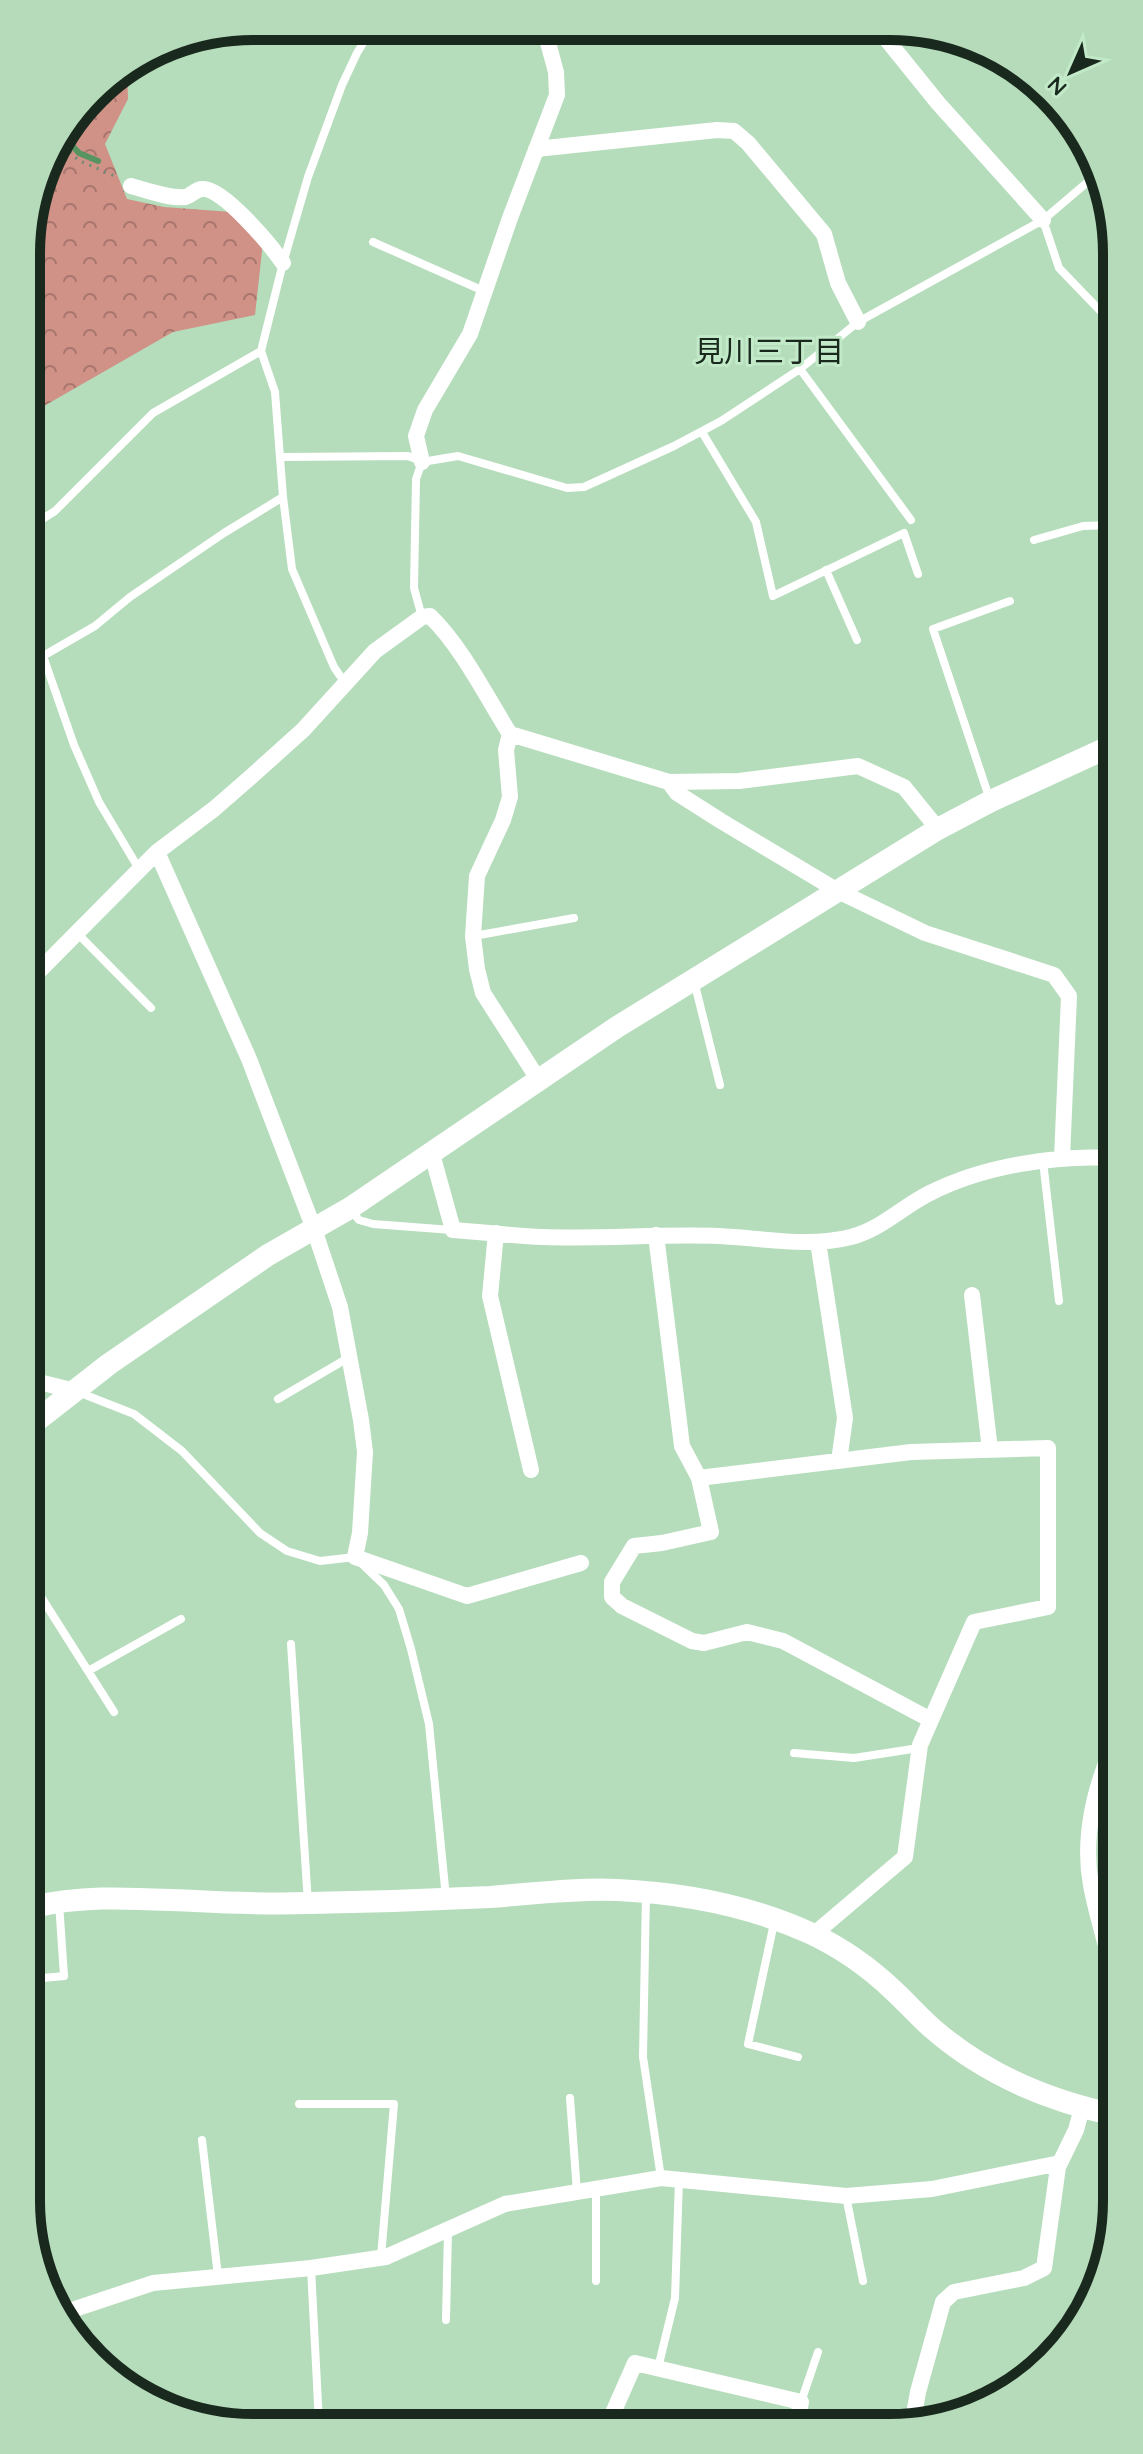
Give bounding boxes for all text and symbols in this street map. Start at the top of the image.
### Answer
north arrow [1031,32,1111,112]
text: N [1041,71,1072,102]
district label: 見川三丁目 [694,332,844,370]

